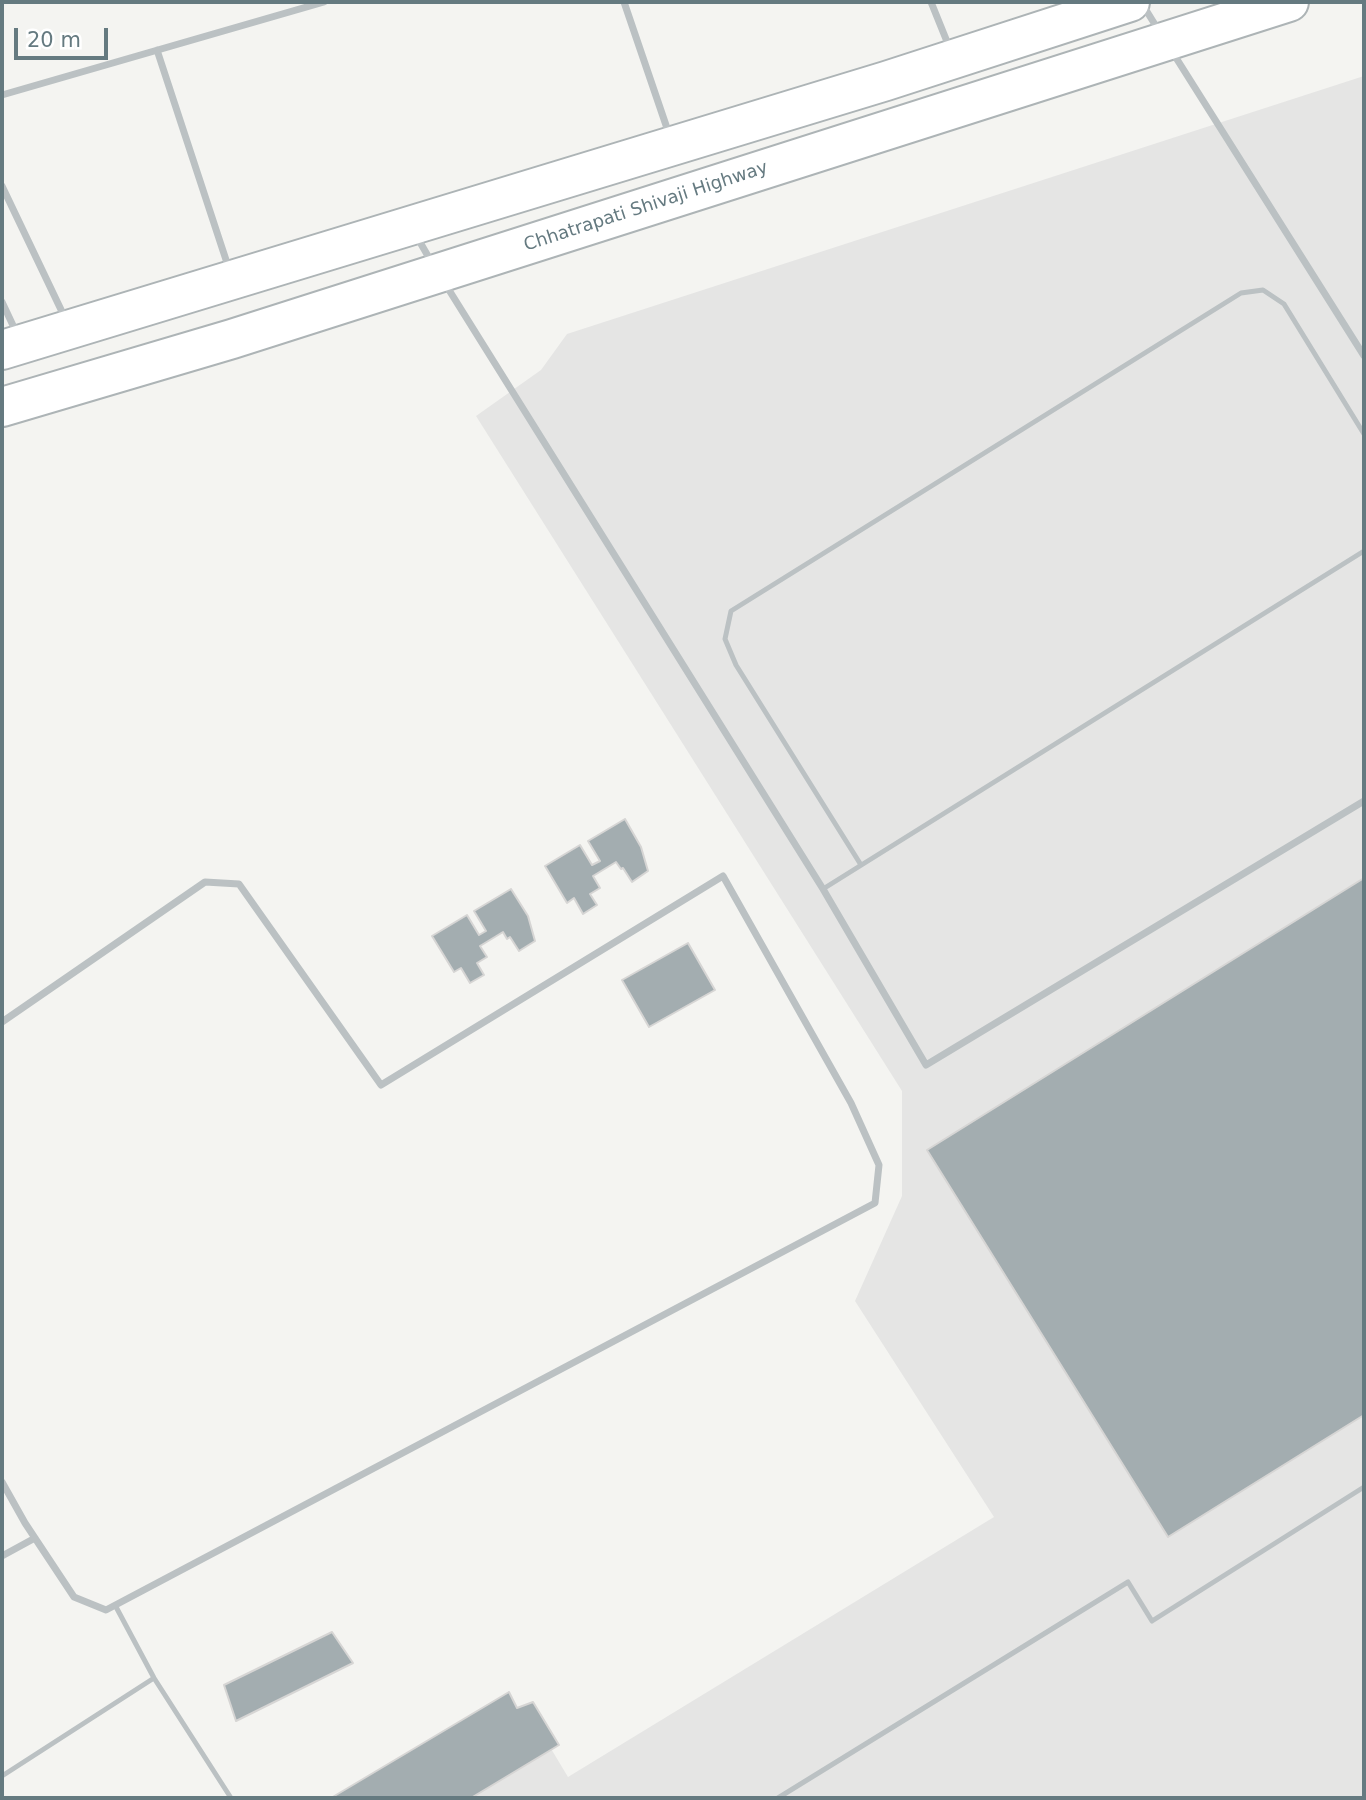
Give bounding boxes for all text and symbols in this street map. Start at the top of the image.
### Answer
scale bar [18,14,112,58]
text: 20 m [27,28,81,52]
street label: Chhatrapati Shivaji Highway [521,157,771,257]

